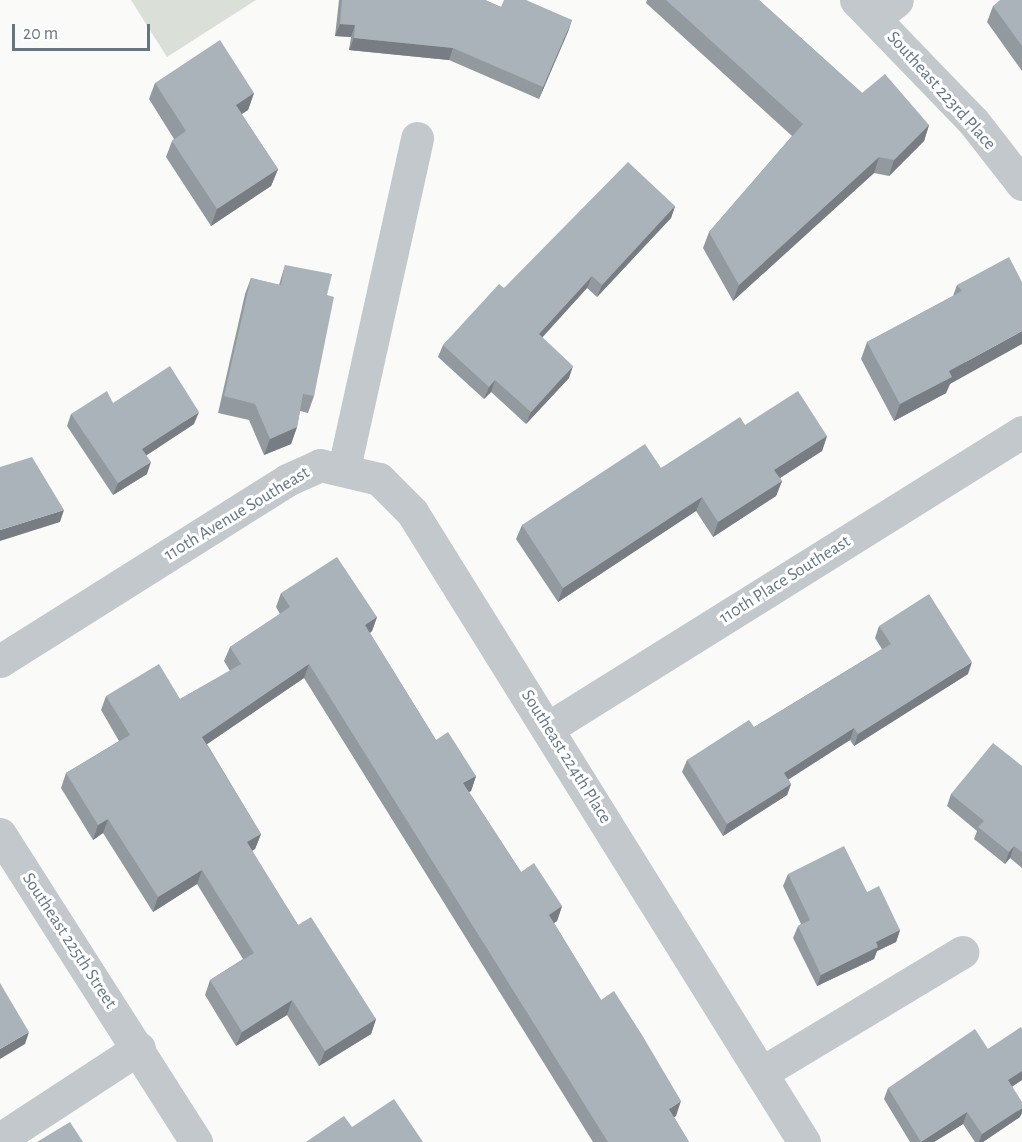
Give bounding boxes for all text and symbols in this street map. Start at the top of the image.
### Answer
scale bar [15,12,153,50]
text: 20 m [23,25,58,43]
street label: Southeast 223rd Place [882,27,1000,155]
street label: 110th Avenue Southeast [160,462,314,566]
street label: 110th Place Southeast [715,531,855,629]
street label: Southeast 224th Place [516,686,616,828]
street label: Southeast 225th Street [17,869,121,1013]

